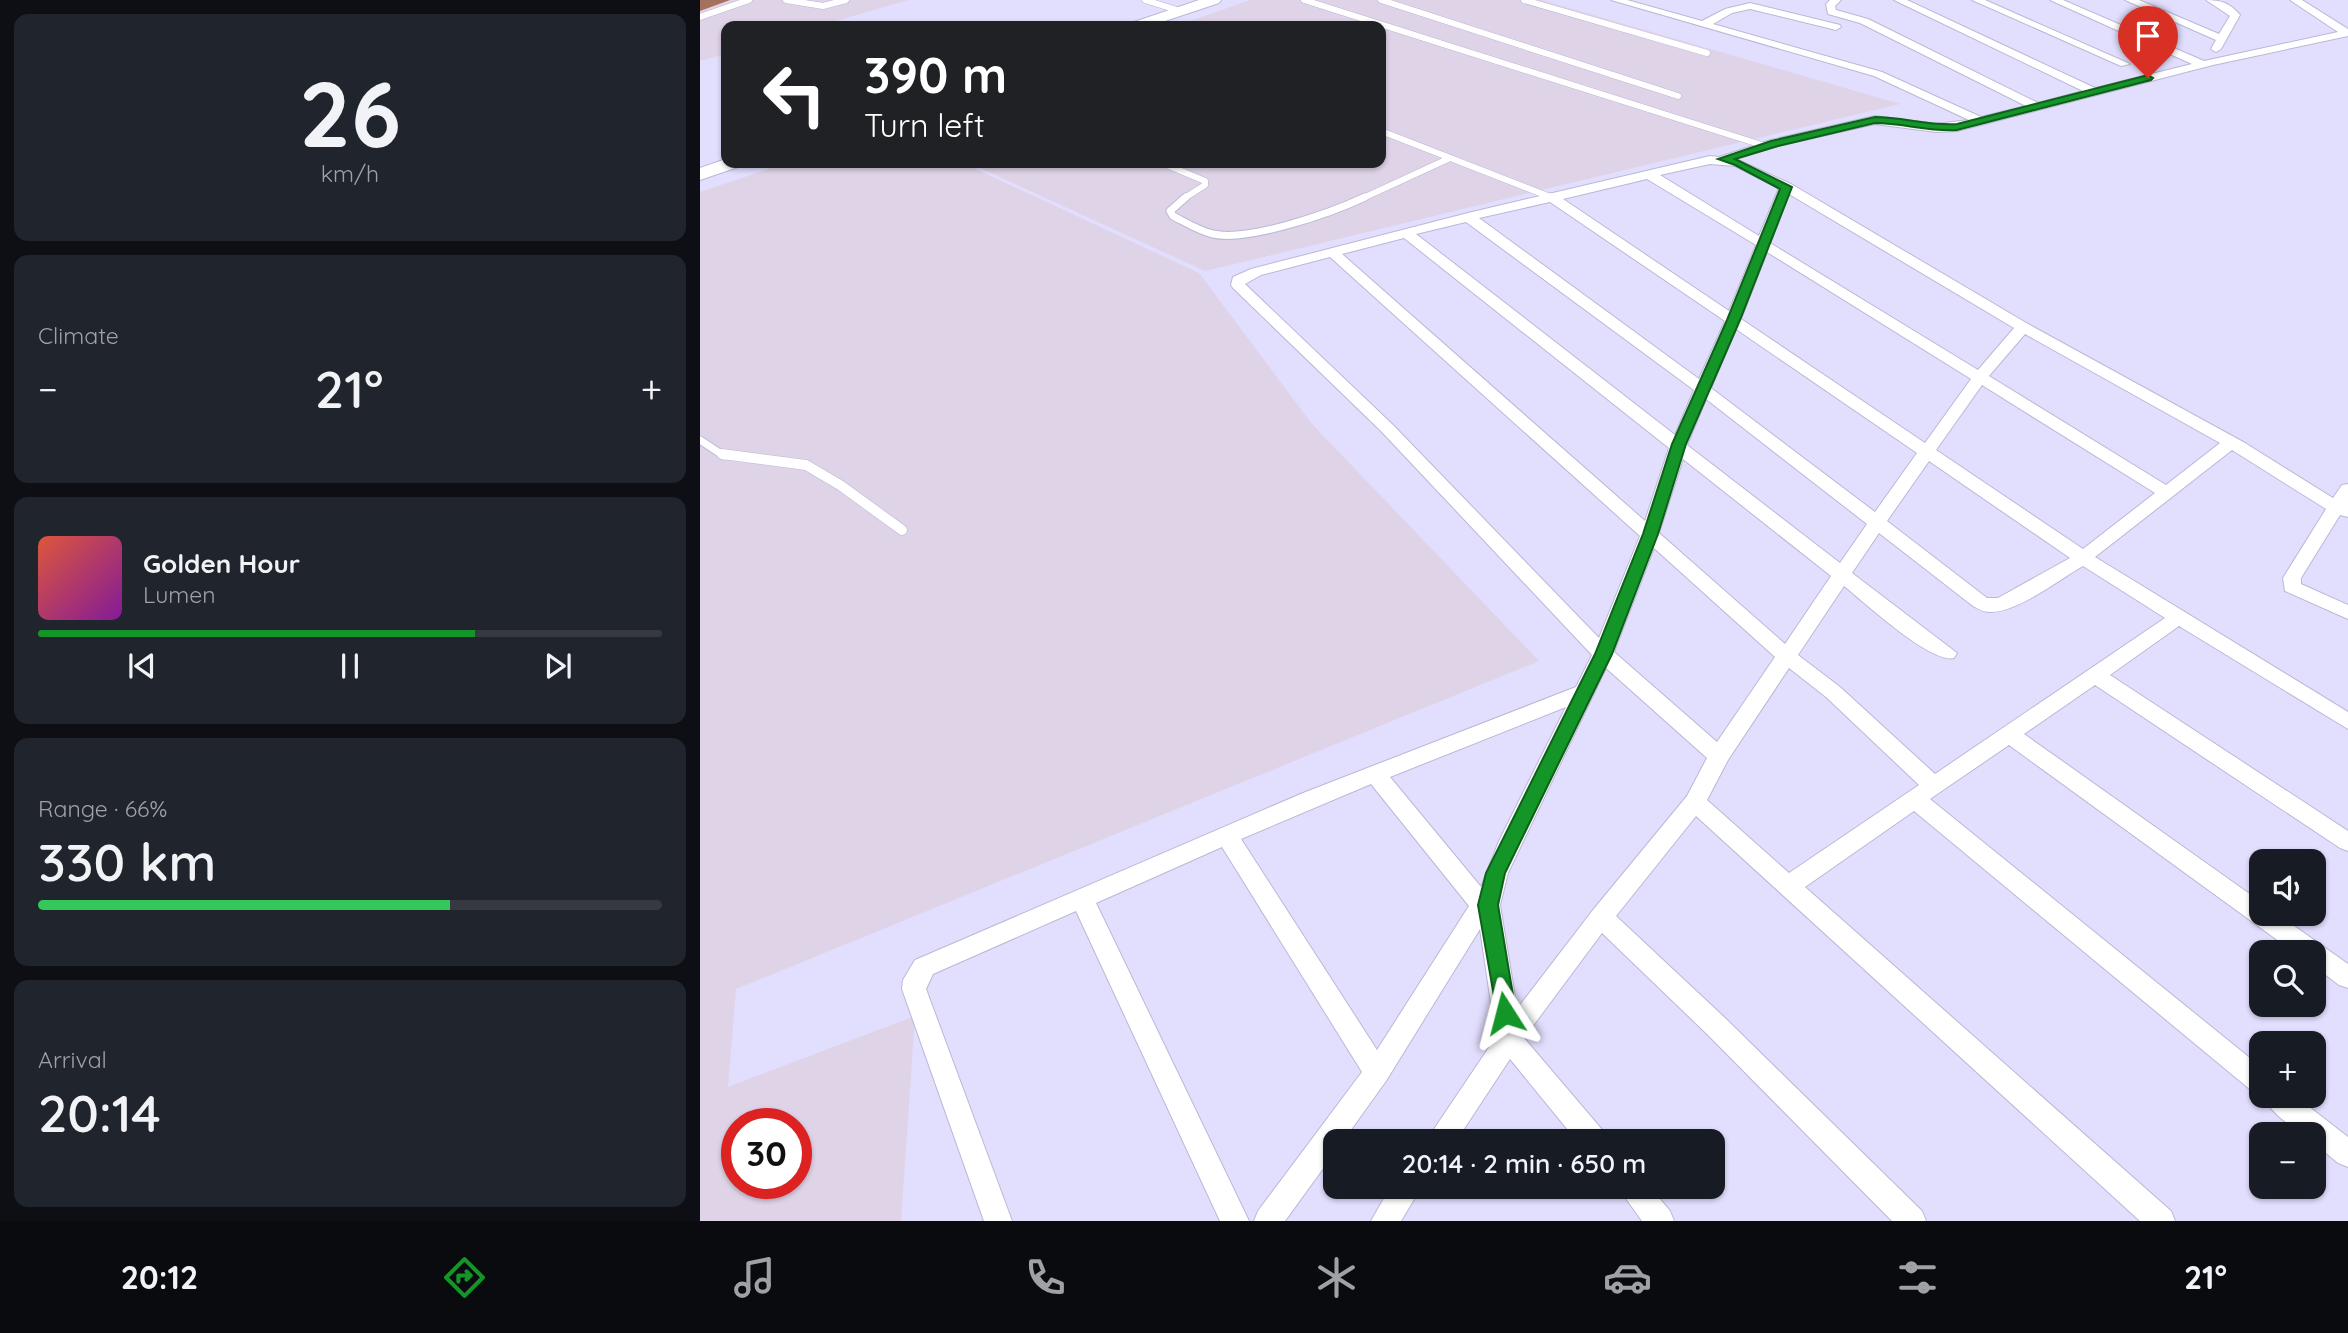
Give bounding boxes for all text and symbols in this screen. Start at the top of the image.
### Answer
pin [2118,6,2178,78]
icon: arrive [2129,17,2167,55]
text: 390 m [864,44,1007,105]
icon: left [749,49,840,140]
text: 26 [299,56,401,170]
text: Turn left [864,105,985,145]
text: km/h [321,159,379,188]
text: Climate [38,321,119,350]
text: 21° [315,356,383,421]
text: − [38,365,58,413]
text: + [641,365,662,413]
text: Golden Hour [143,547,300,580]
text: Lumen [143,580,216,609]
icon: previous [123,647,161,685]
icon: pause [331,647,369,685]
icon: next [539,647,577,685]
text: Range · 66% [38,794,167,823]
text: 330 km [38,829,216,894]
map controls [2249,849,2326,1199]
button: sound [2249,849,2326,926]
button: search [2249,940,2326,1017]
position arrow [1468,976,1542,1050]
button: + [2249,1031,2326,1108]
text: Arrival [38,1045,107,1074]
text: 20:14 [38,1080,161,1145]
speed limit sign: 30 [721,1108,812,1199]
button: − [2249,1122,2326,1199]
text: 20:14 · 2 min · 650 m [1402,1147,1646,1180]
icon: directions [440,1253,489,1302]
icon: music [730,1253,779,1302]
icon: phone [1021,1253,1070,1302]
icon: climate [1312,1253,1361,1302]
icon: car [1603,1253,1652,1302]
icon: filters [1893,1253,1942,1302]
text: 20:12 [121,1257,198,1297]
text: 21° [2184,1257,2227,1297]

